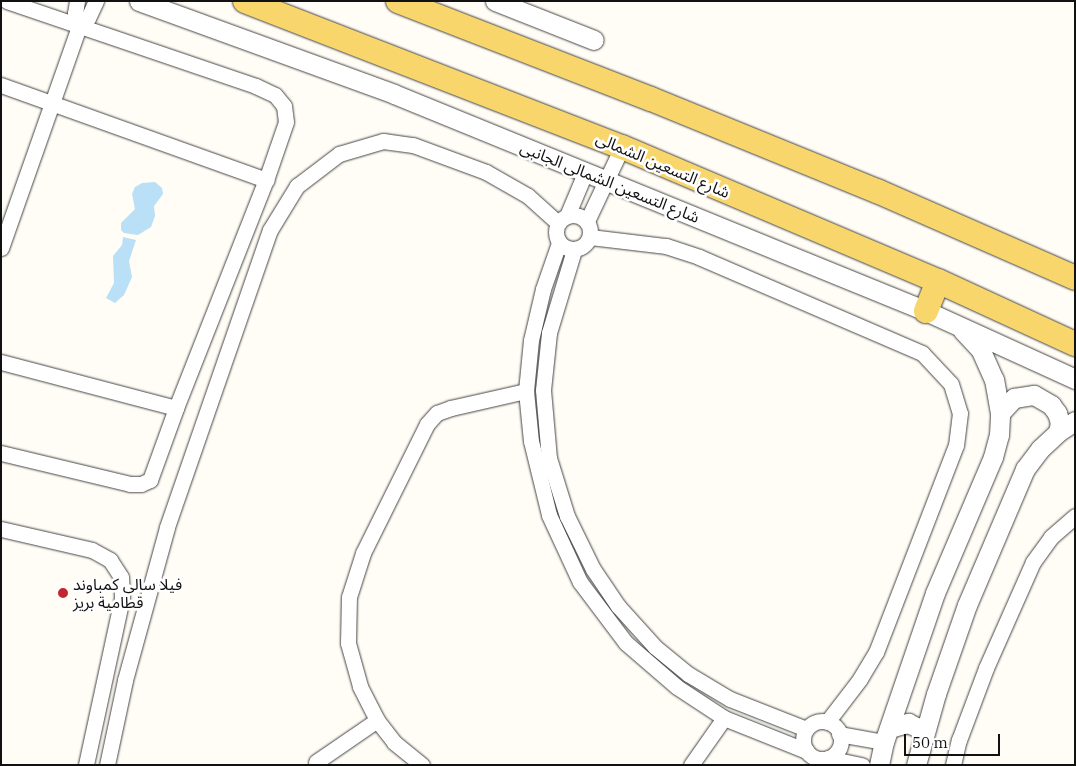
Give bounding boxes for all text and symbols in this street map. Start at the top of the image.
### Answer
street label: شارع التسعين الشمالى [593,128,733,202]
street label: شارع التسعين الشمالى الجانبى [518,137,702,227]
place label: فيلا سالى كمباوند قطامية بريز [73,574,182,612]
marker: فيلا سالى كمباوند قطامية بريز [57,587,69,599]
scale bar [906,724,1002,756]
text: 50 m [912,733,948,752]

